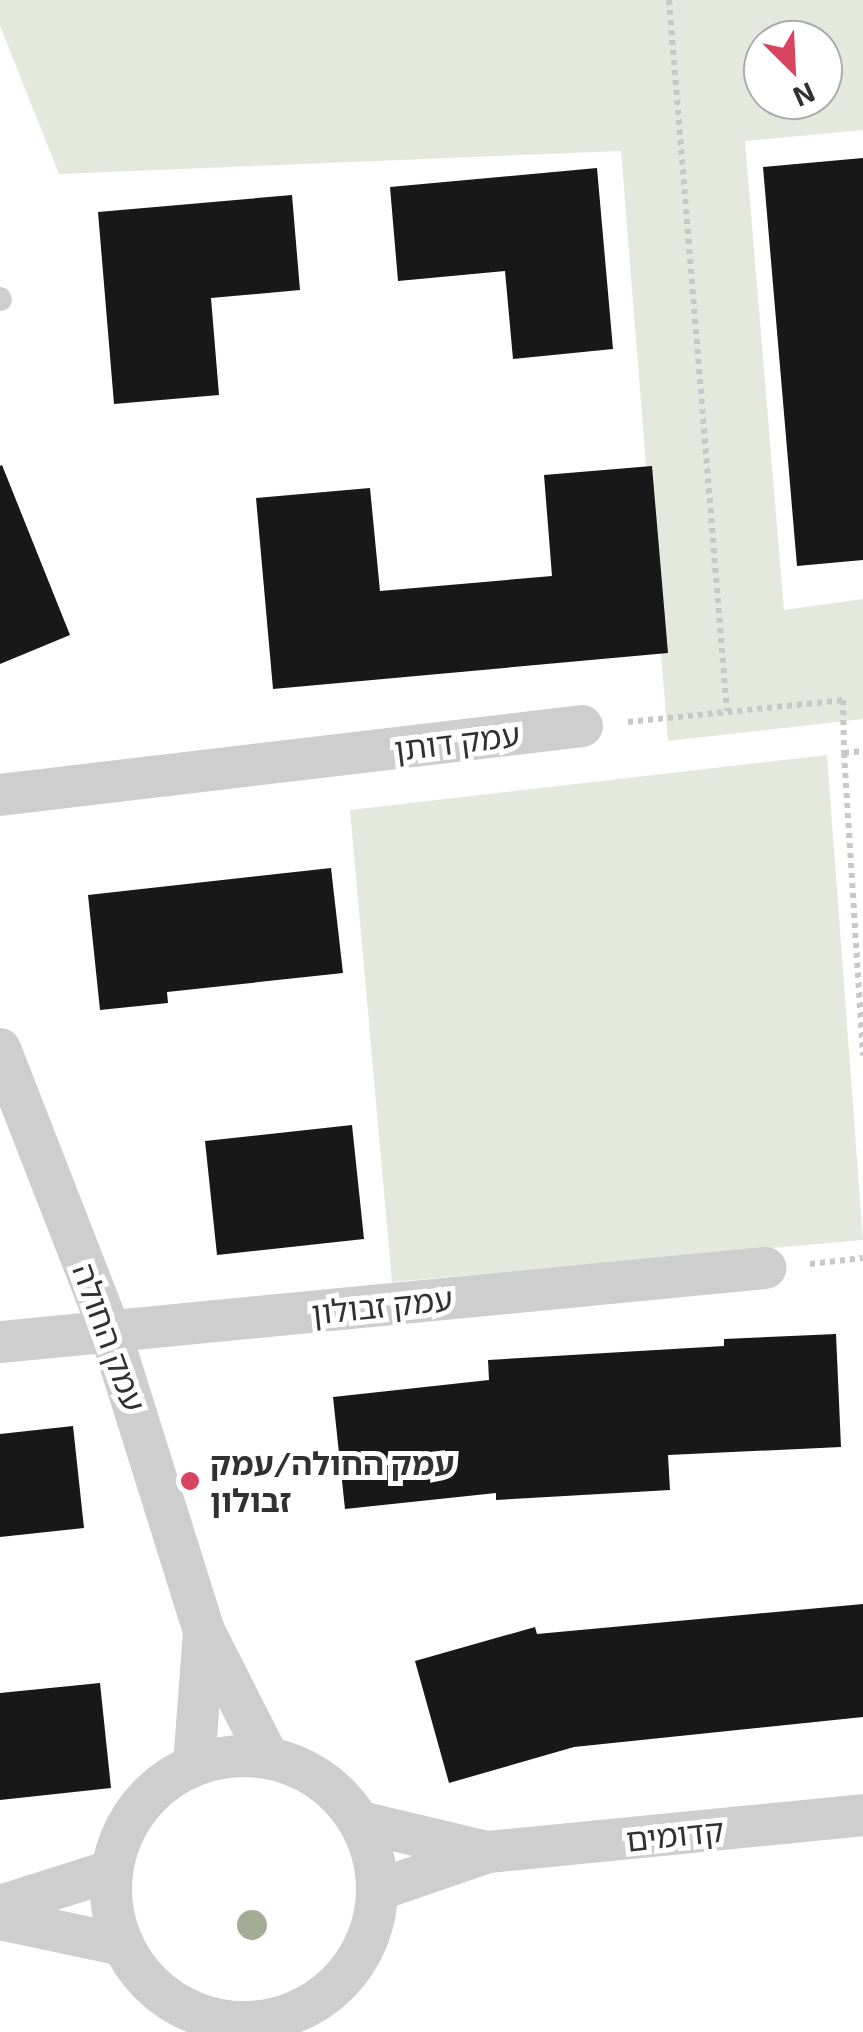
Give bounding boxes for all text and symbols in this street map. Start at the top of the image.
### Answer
north arrow [743,20,843,120]
text: N [788,76,821,115]
street label: עמק דותן [392,714,522,768]
street label: עמק החולה [65,1258,155,1416]
street label: עמק זבולון [309,1278,455,1332]
place label: עמק החולה/עמק זבולון [210,1444,454,1519]
marker: עמק החולה/עמק זבולון [179,1470,201,1492]
street label: קדומים [624,1810,726,1858]

